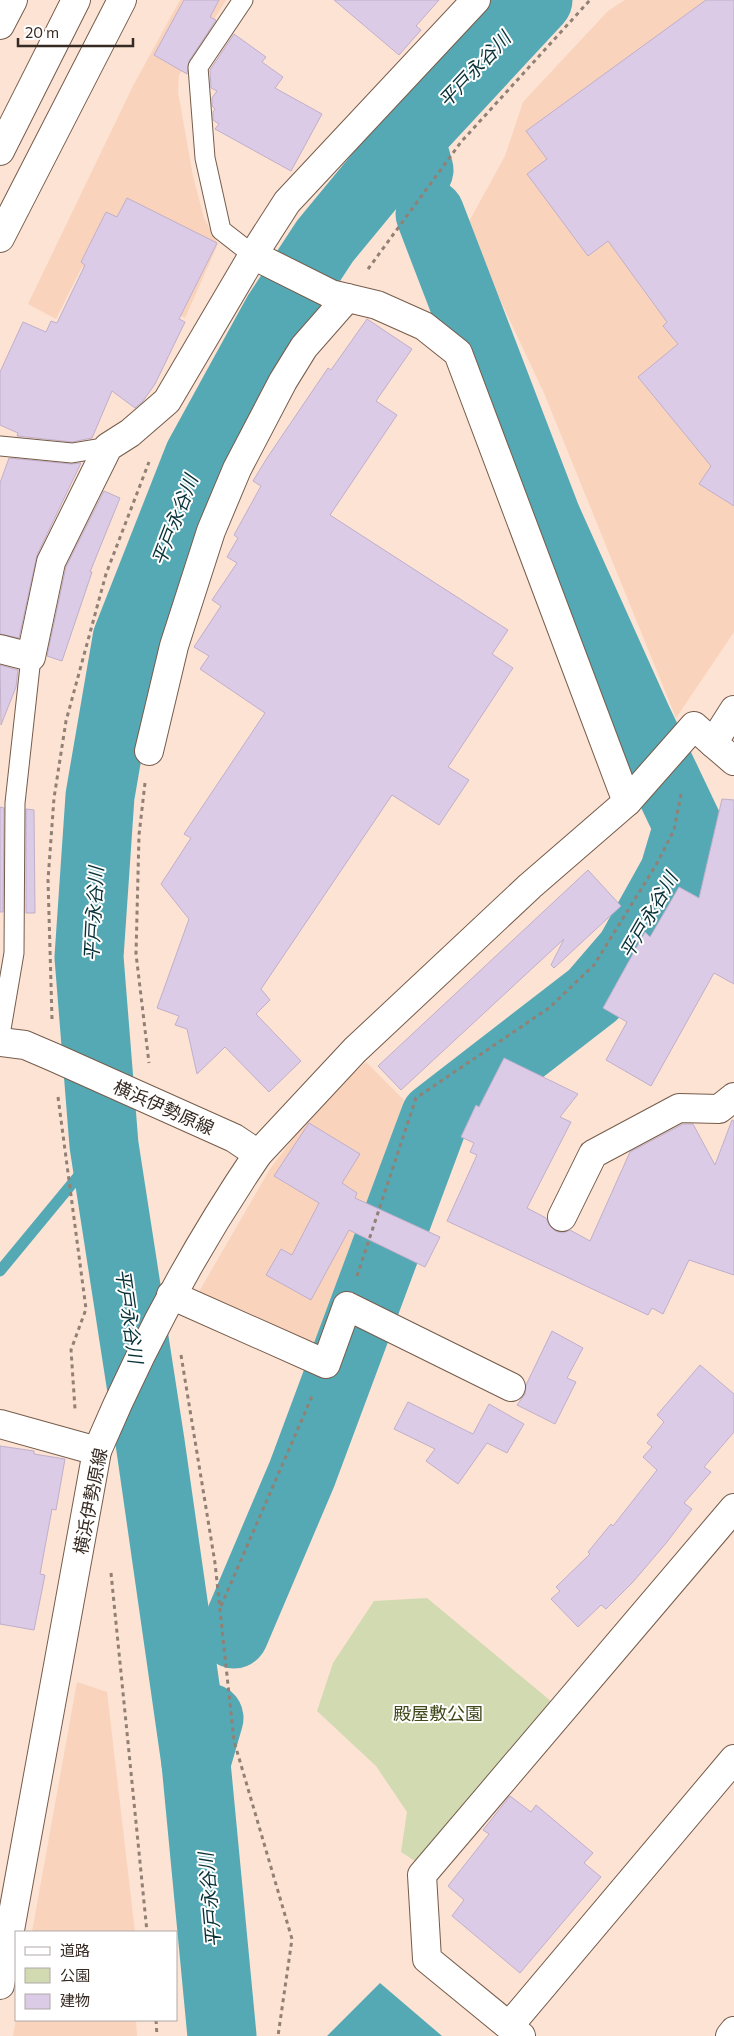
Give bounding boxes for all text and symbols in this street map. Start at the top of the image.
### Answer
scale bar [18,15,132,47]
text: 20 m [25,23,59,41]
water label: 平戸永谷川 [433,25,516,112]
water label: 平戸永谷川 [146,470,202,568]
water label: 平戸永谷川 [79,864,107,962]
water label: 平戸永谷川 [614,866,683,962]
street label: 横浜伊勢原線 [110,1075,218,1139]
water label: 平戸永谷川 [112,1267,148,1367]
street label: 横浜伊勢原線 [69,1446,111,1556]
park label: 殿屋敷公園 [393,1702,483,1724]
water label: 平戸永谷川 [193,1850,225,1948]
legend [15,1931,178,2021]
text: 道路 [60,1941,90,1959]
text: 公園 [60,1966,90,1984]
text: 建物 [60,1991,90,2009]

